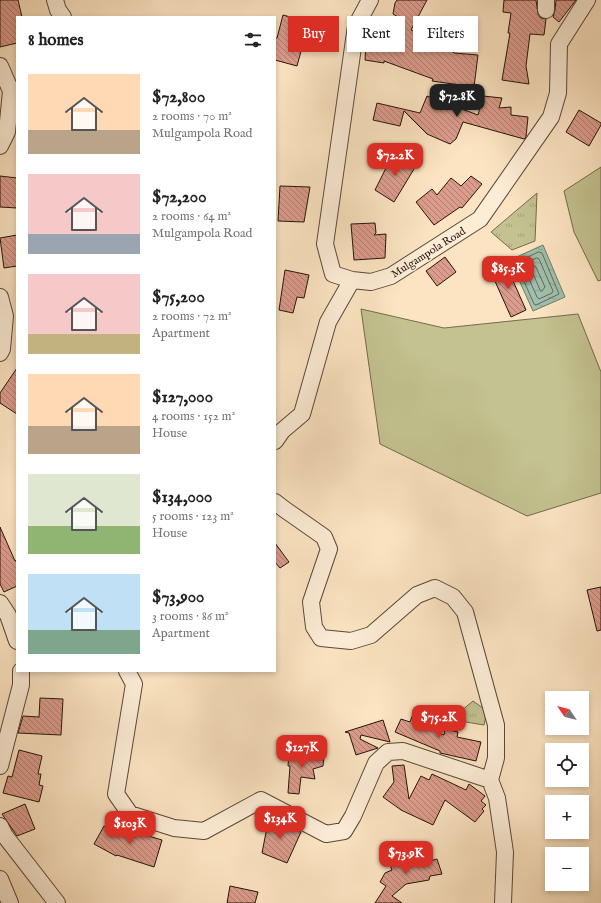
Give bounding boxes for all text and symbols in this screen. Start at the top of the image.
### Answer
chip: Buy [288,16,339,52]
chip: Rent [347,16,405,52]
chip: Filters [413,16,478,52]
icon: filters [242,29,264,51]
text: 8 homes [28,30,83,51]
pin: $72.8K [424,84,490,118]
text: $72,800 [152,87,205,108]
text: $72.8K [439,88,475,105]
icon: home [60,90,108,138]
text: 2 rooms · 70 m² [152,108,232,125]
text: Mulgampola Road [152,125,253,142]
pin: $72.2K [362,143,428,177]
text: $72.2K [376,147,414,164]
text: $72,200 [152,187,207,208]
icon: home [60,190,108,238]
text: 2 rooms · 64 m² [152,208,231,225]
street label: Mulgampola Road [389,224,468,281]
text: Mulgampola Road [152,225,253,242]
pin: $85.3K [475,256,541,290]
text: $85.3K [491,260,525,277]
text: $75,200 [152,287,205,308]
icon: home [60,290,108,338]
text: 2 rooms · 72 m² [152,308,232,325]
text: Apartment [152,325,210,342]
text: $127,000 [152,387,213,408]
icon: home [60,390,108,438]
text: 4 rooms · 152 m² [152,408,235,425]
text: House [152,425,187,442]
text: $134,000 [152,487,212,508]
icon: home [60,490,108,538]
text: 5 rooms · 123 m² [152,508,234,525]
text: House [152,525,187,542]
text: $73,900 [152,587,204,608]
icon: home [60,590,108,638]
text: 3 rooms · 86 m² [152,608,229,625]
text: Apartment [152,625,210,642]
north arrow [545,691,589,735]
map controls [545,691,589,891]
pin: $75.2K [406,705,472,739]
text: $75.2K [421,709,457,726]
pin: $127K [274,735,330,769]
text: $127K [285,739,319,756]
button: locate [545,743,589,787]
button: + [545,795,589,839]
pin: $134K [252,806,308,840]
text: $134K [264,810,296,827]
pin: $103K [102,811,158,845]
text: $103K [114,815,146,832]
pin: $73.9K [373,841,439,875]
text: $73.9K [388,845,424,862]
button: − [545,847,589,891]

